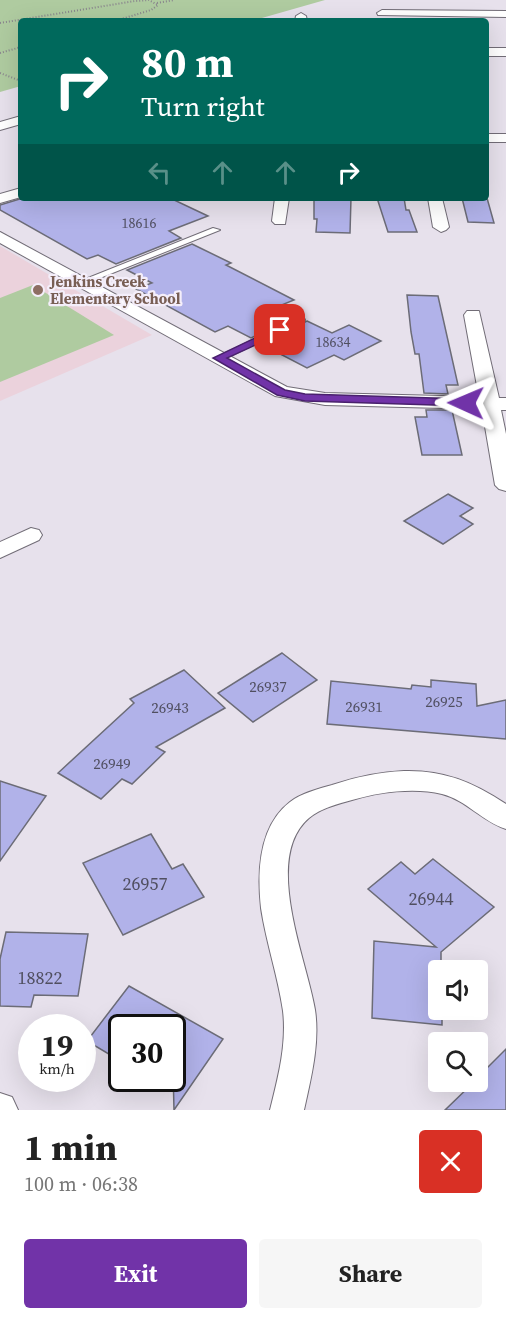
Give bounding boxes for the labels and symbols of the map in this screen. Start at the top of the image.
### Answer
house number: 18616 [122,213,157,233]
place label: Jenkins Creek Elementary School [49,271,181,309]
marker: Jenkins Creek Elementary School [31,283,45,297]
pin [254,304,305,355]
house number: 18634 [316,332,351,352]
position arrow [434,371,498,435]
house number: 26937 [249,676,287,697]
house number: 26925 [425,691,463,712]
house number: 26931 [345,696,383,717]
house number: 26943 [151,697,189,718]
house number: 26949 [93,753,131,774]
house number: 26957 [123,871,168,896]
house number: 26944 [409,886,454,911]
house number: 18822 [18,965,63,990]
speed limit sign: 30 [108,1014,186,1092]

